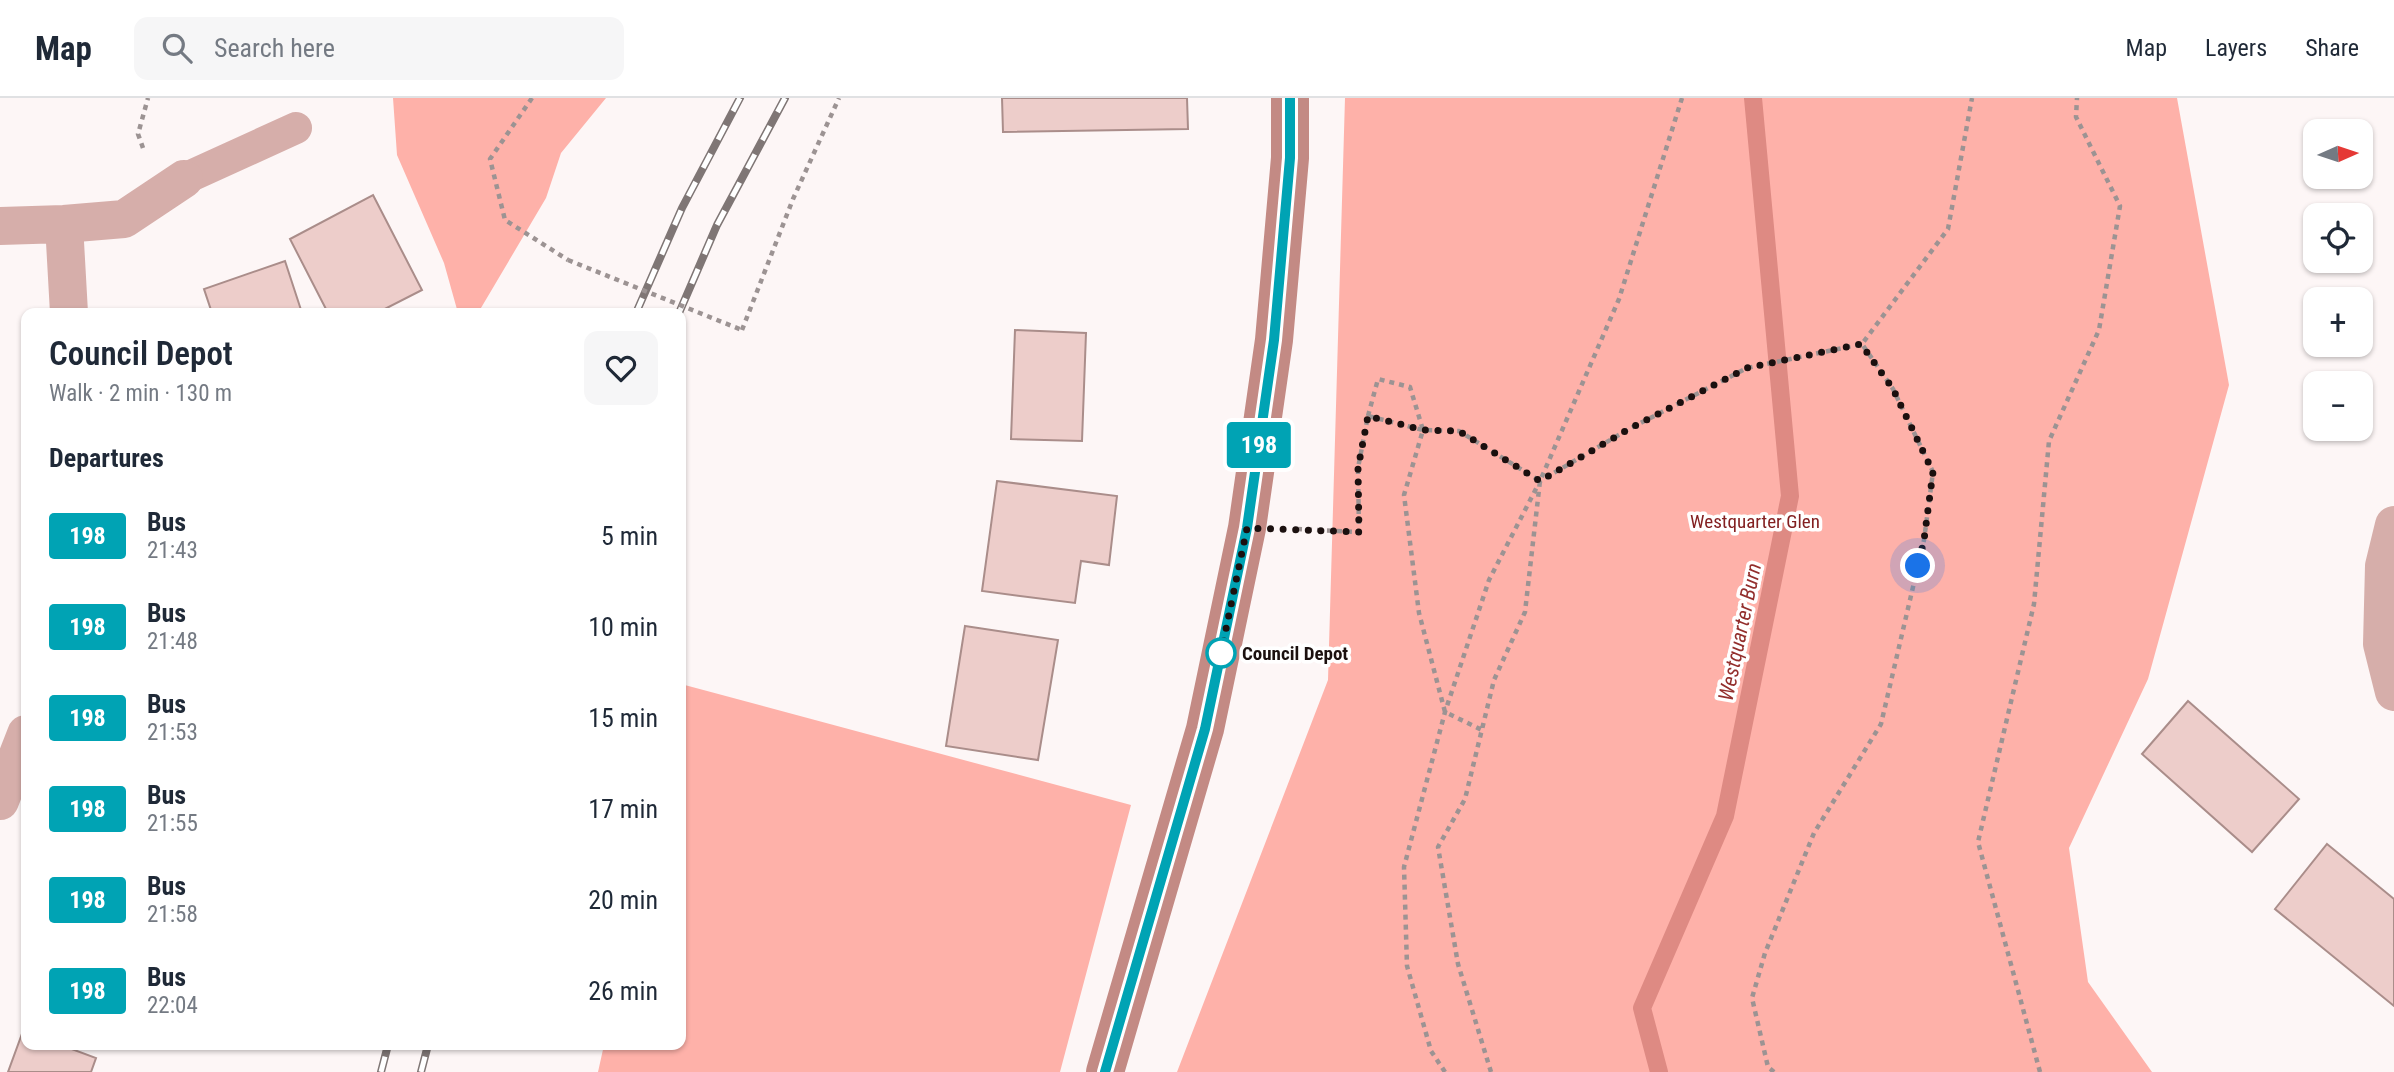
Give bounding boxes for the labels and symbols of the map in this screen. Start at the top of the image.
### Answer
north arrow [2303,119,2373,189]
line badge: 198 [1219,422,1299,468]
park label: Westquarter Glen [1690,510,1820,533]
your location [1900,548,1935,583]
water label: Westquarter Burn [1714,561,1766,703]
marker: Council Depot [1206,638,1236,668]
place label: Council Depot [1242,642,1348,665]

